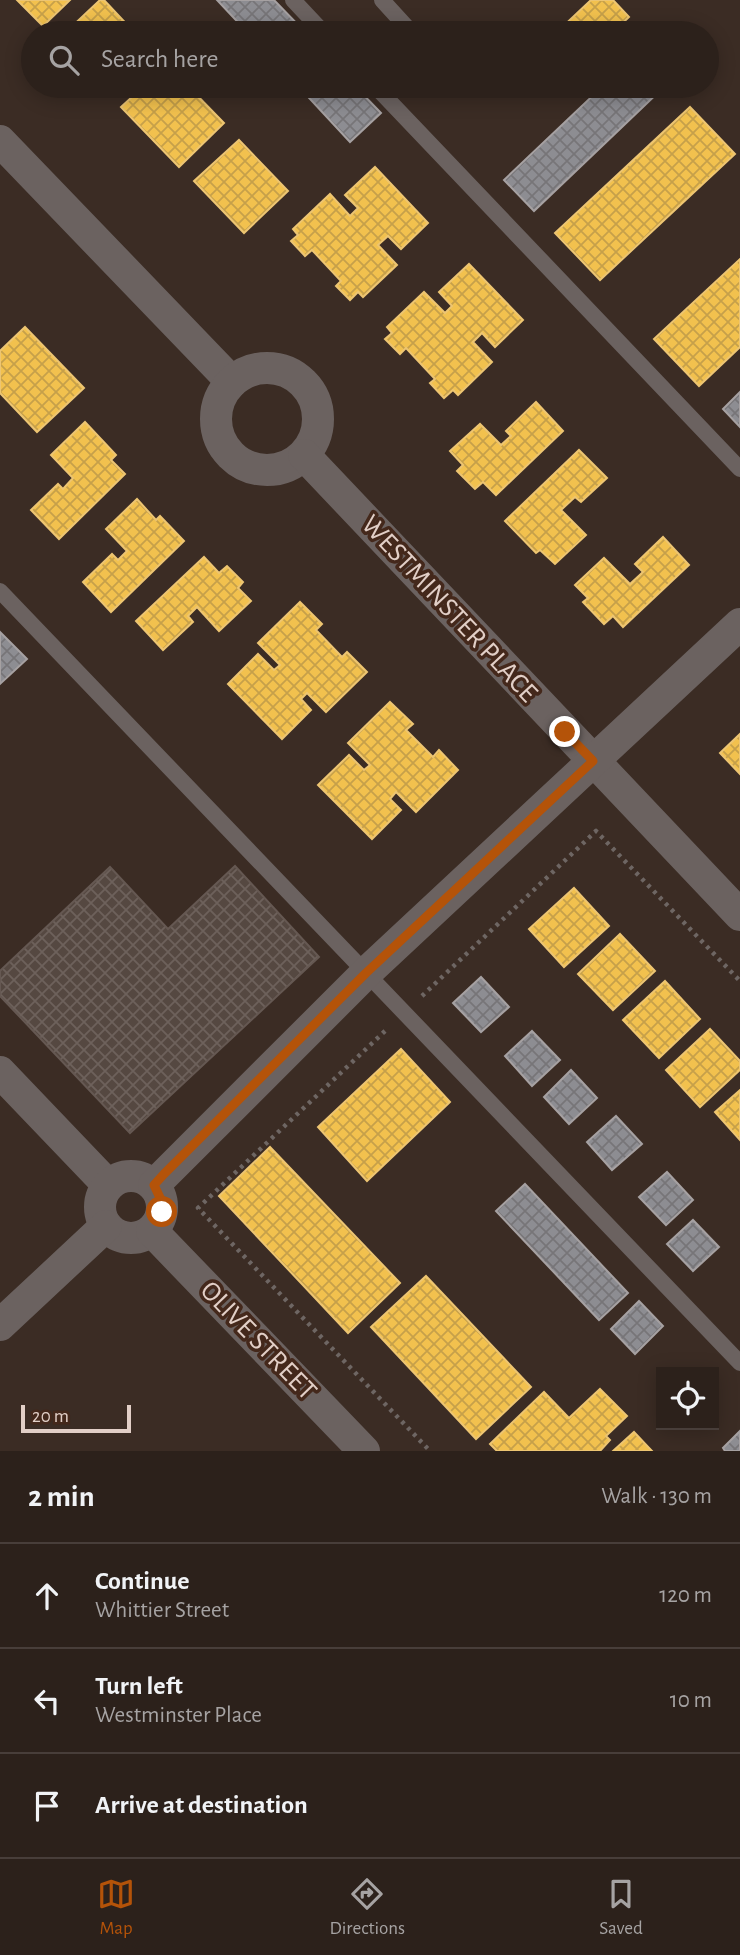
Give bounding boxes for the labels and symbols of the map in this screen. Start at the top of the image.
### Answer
street label: WESTMINSTER PLACE [356,510,542,708]
route end [549,716,580,747]
route start [146,1196,177,1227]
street label: OLIVE STREET [195,1276,321,1406]
scale bar [21,1402,131,1434]

